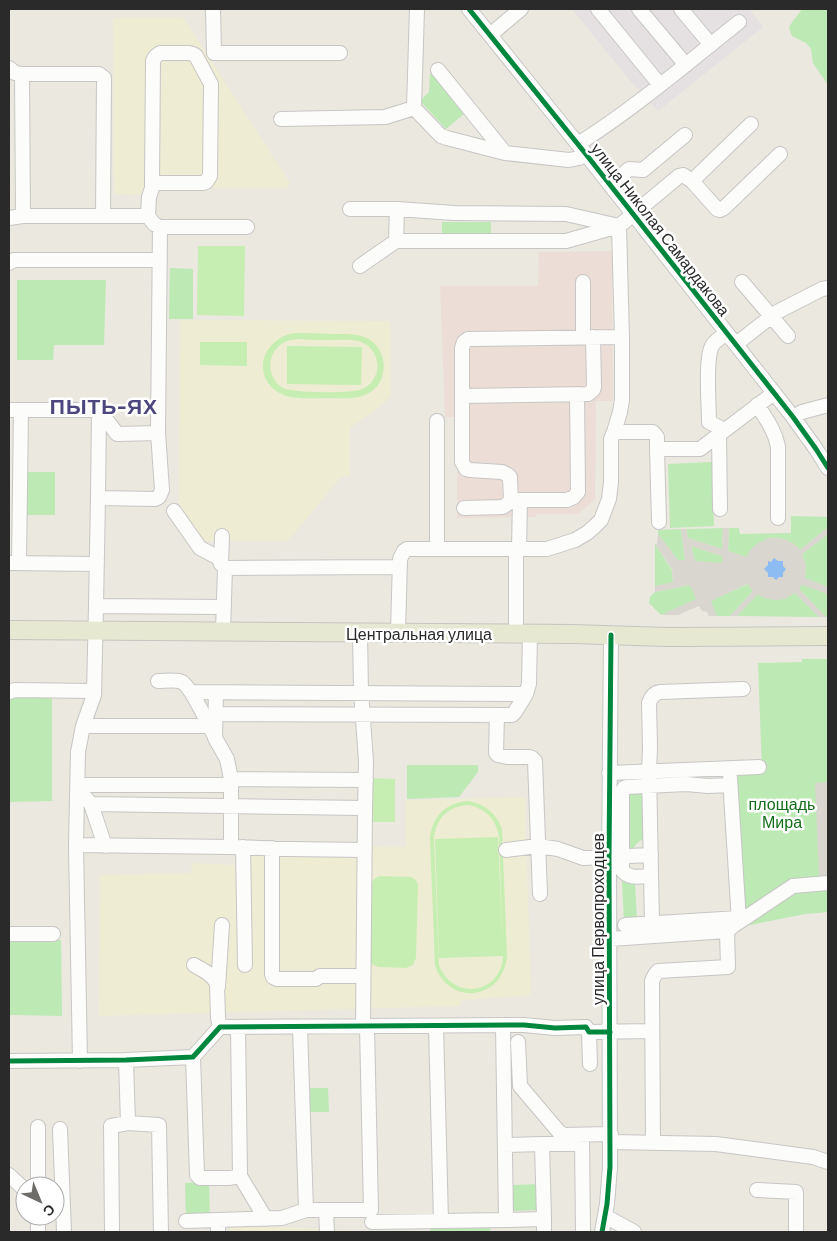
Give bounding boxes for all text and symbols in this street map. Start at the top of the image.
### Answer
street label: улица Николая Самардакова [588,139,734,319]
district label: ПЫТЬ-ЯХ [50,393,158,418]
street label: Центральная улица [346,624,492,643]
park label: площадь Мира [749,794,815,831]
street label: улица Первопроходцев [588,833,607,1005]
north arrow [15,1176,65,1226]
text: С [40,1201,59,1220]

